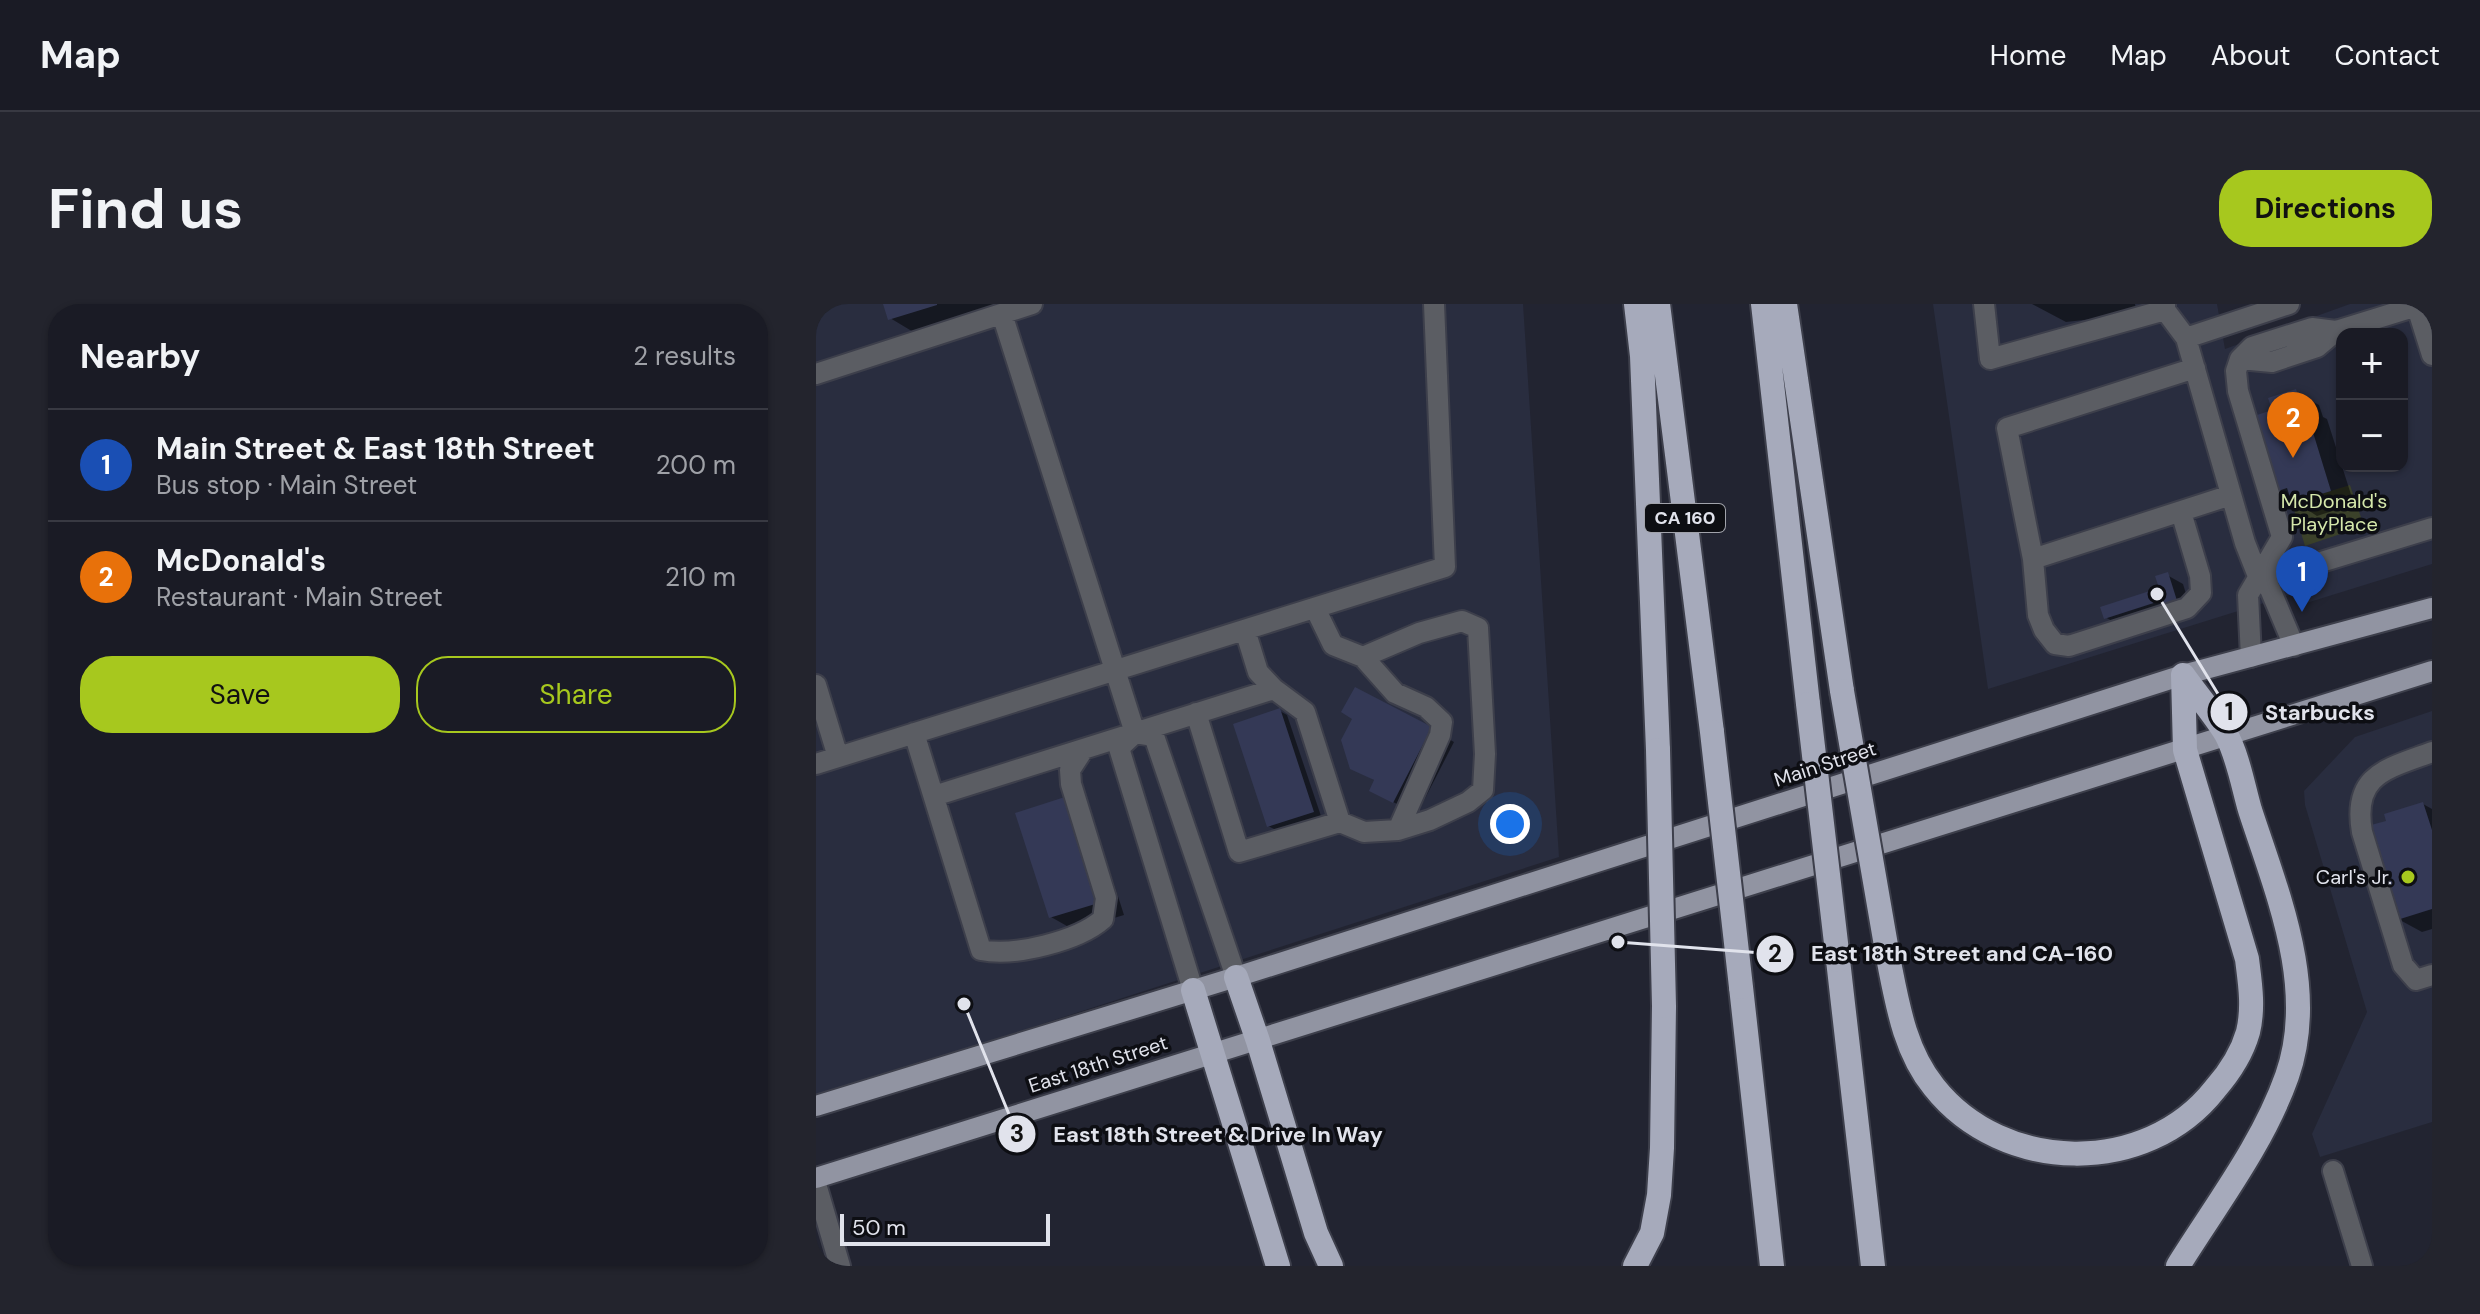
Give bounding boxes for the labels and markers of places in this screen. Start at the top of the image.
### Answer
pin: 2 [2267,392,2319,458]
pin: 1 [2276,546,2328,612]
callout: Starbucks [2209,689,2391,735]
place label: Carl's Jr. [2316,864,2392,890]
marker: Carl's Jr. [2399,868,2417,886]
callout: East 18th Street and CA-160 [1755,931,2129,977]
callout: East 18th Street & Drive In Way [997,1111,1399,1157]

